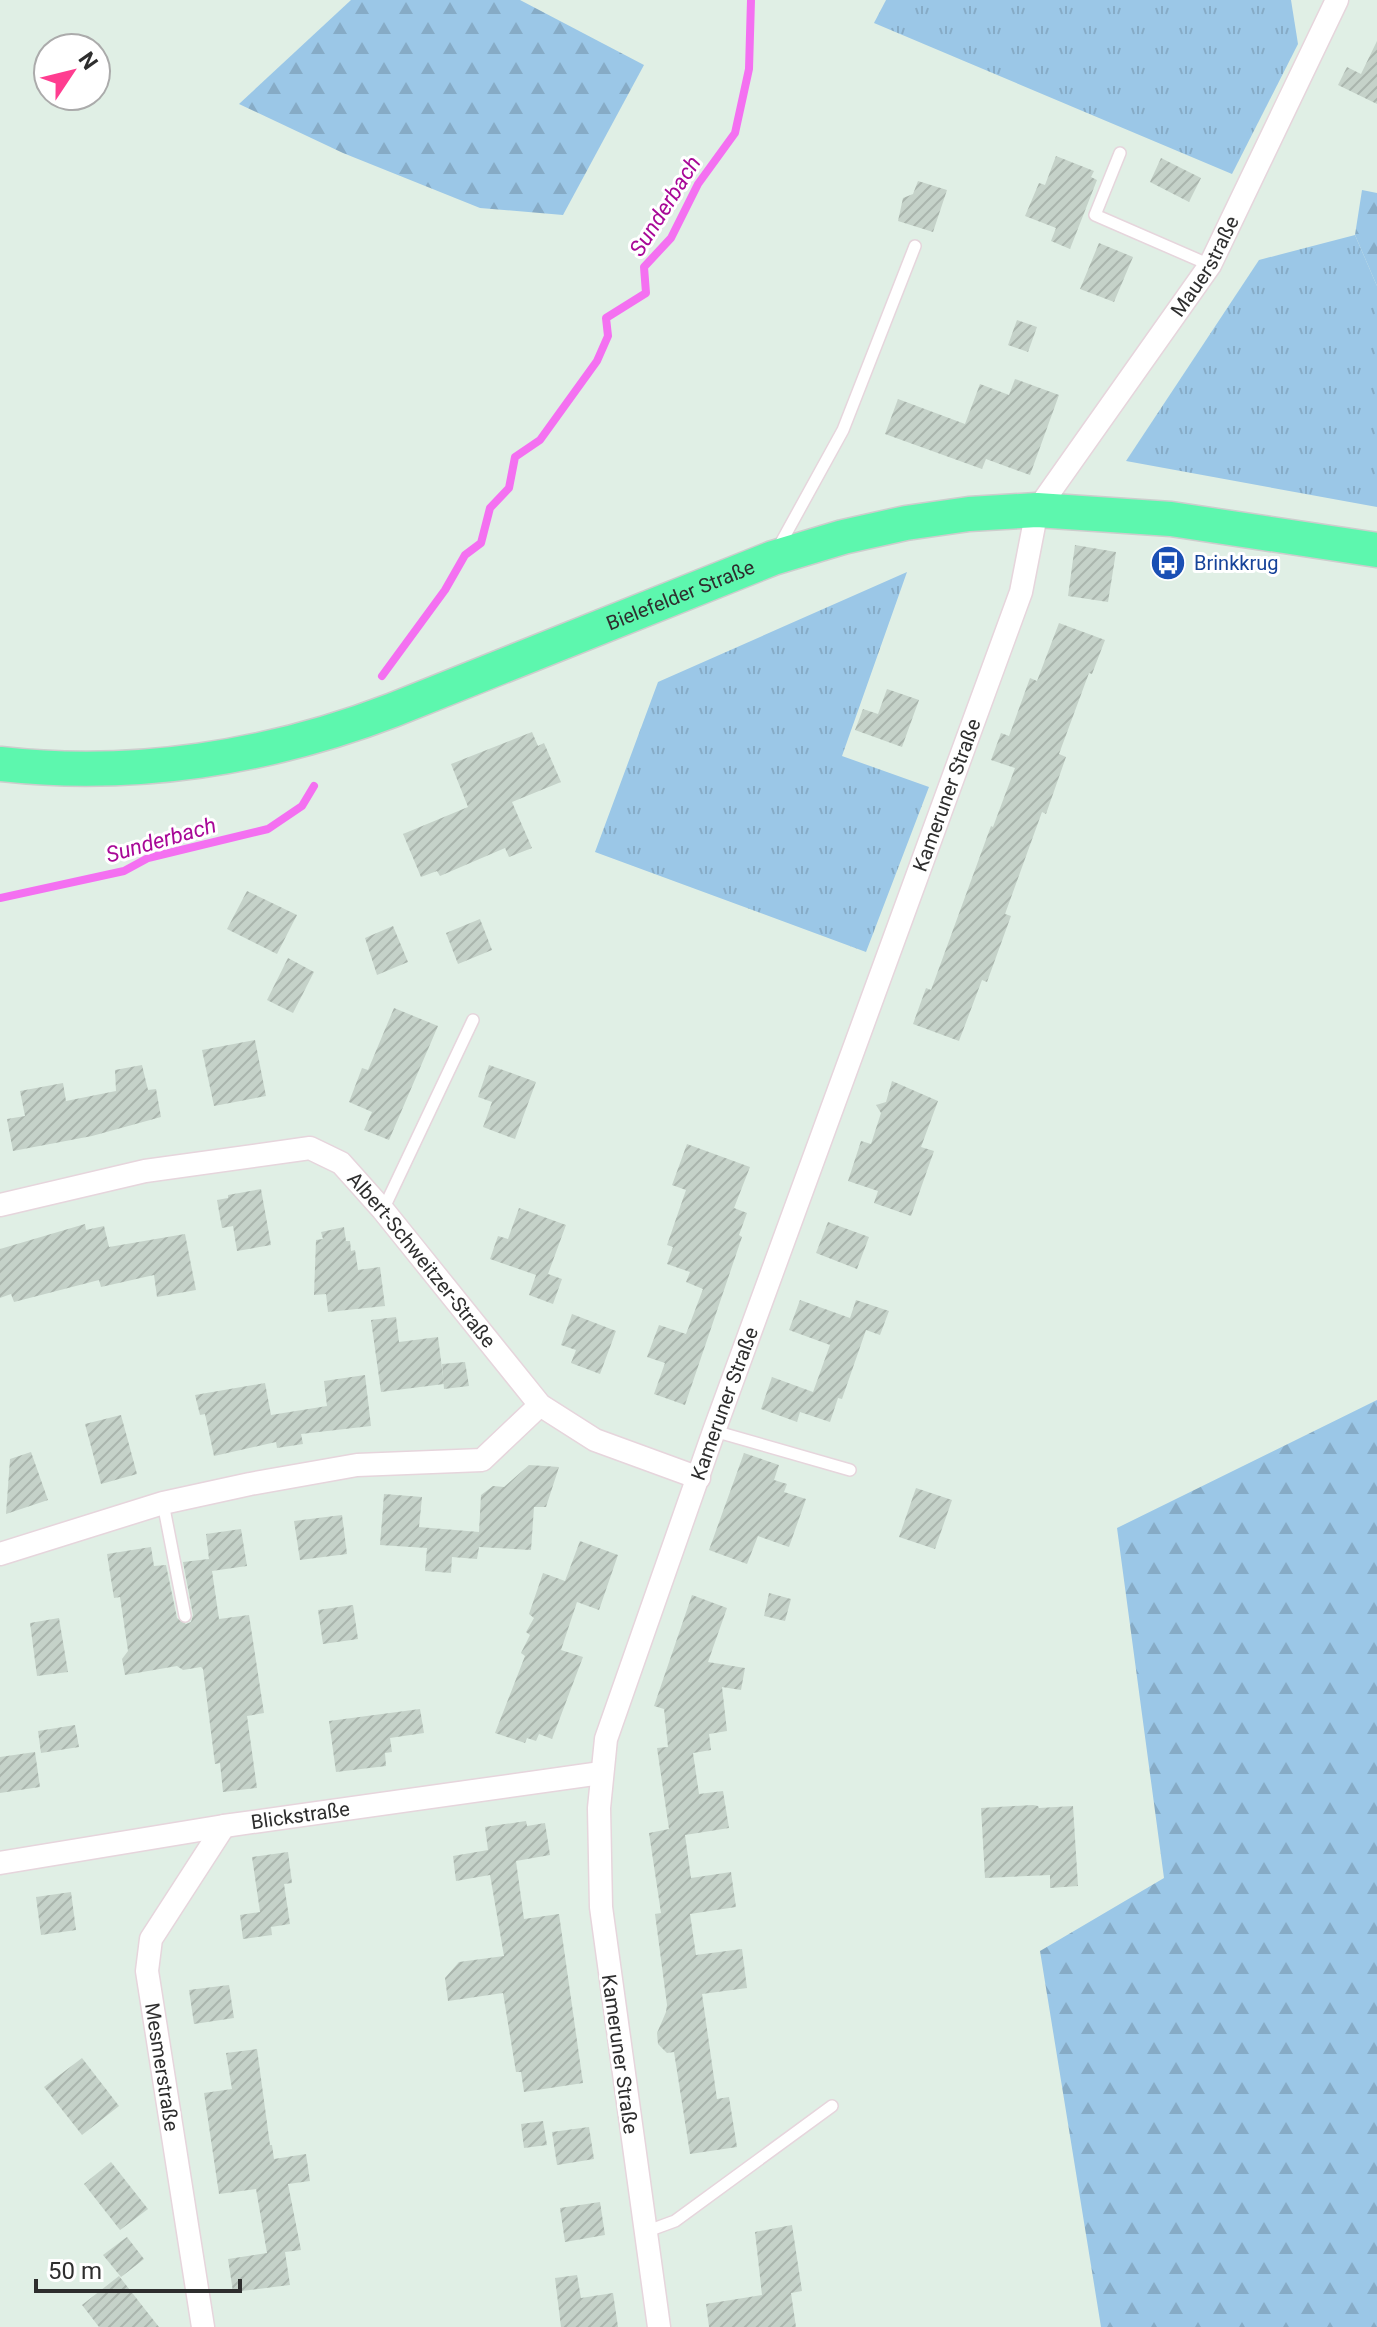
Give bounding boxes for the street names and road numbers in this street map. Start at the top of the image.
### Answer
street label: Mauerstraße [1165,212,1244,321]
street label: Bielefelder Straße [603,555,758,635]
street label: Kameruner Straße [908,715,986,875]
street label: Albert-Schweitzer-Straße [343,1167,501,1352]
street label: Kameruner Straße [686,1324,763,1483]
street label: Blickstraße [249,1796,351,1834]
street label: Kameruner Straße [597,1973,643,2135]
street label: Mesmerstraße [140,2001,184,2133]

